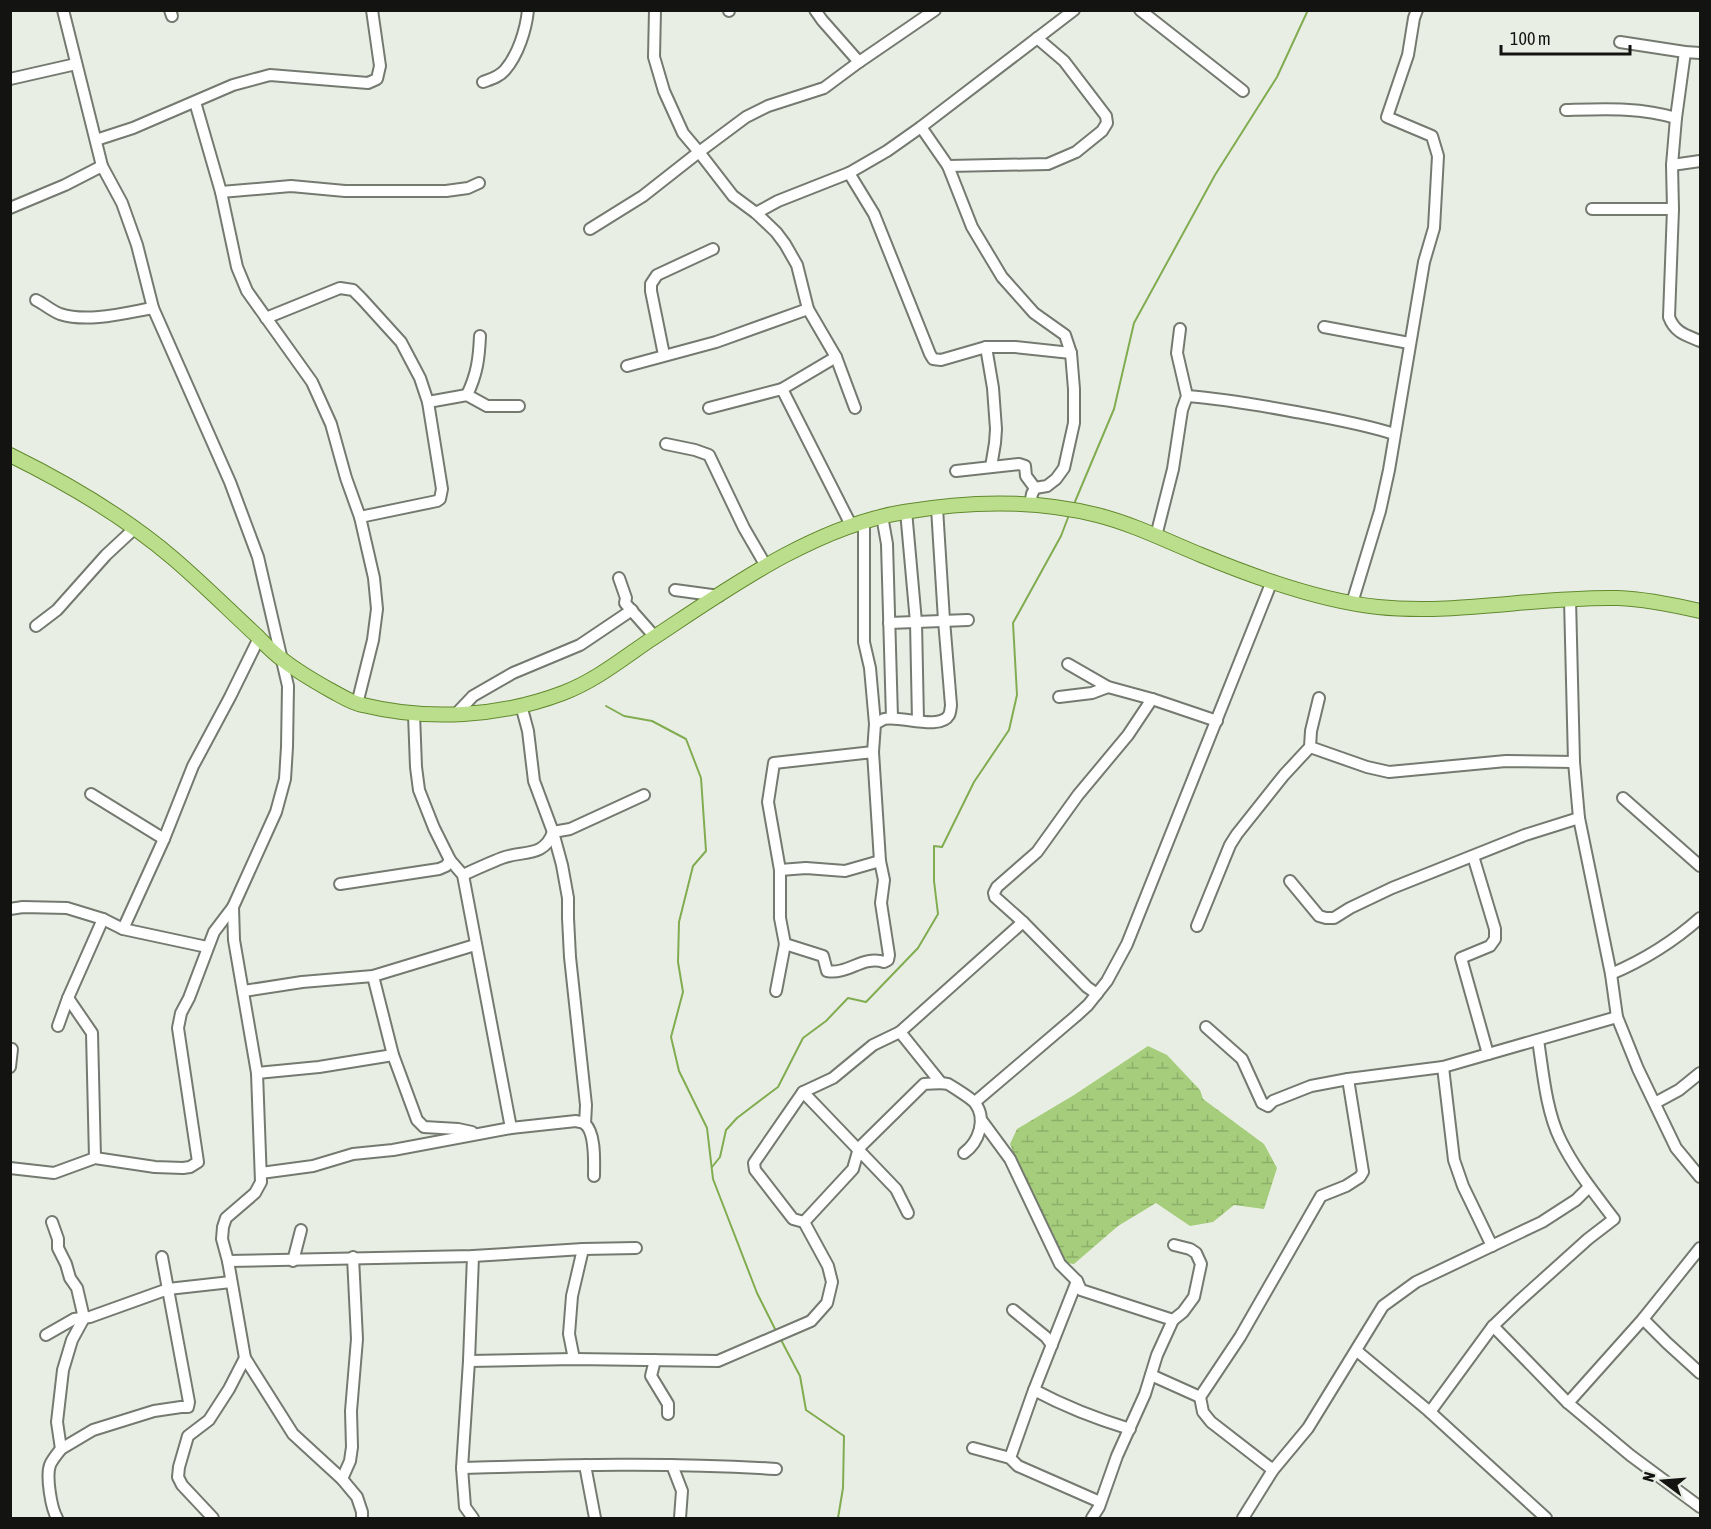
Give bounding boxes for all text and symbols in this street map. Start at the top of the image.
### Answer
scale bar [1501,18,1630,56]
text: 100 m [1510,28,1551,49]
north arrow [1633,1451,1693,1511]
text: N [1639,1470,1659,1484]

